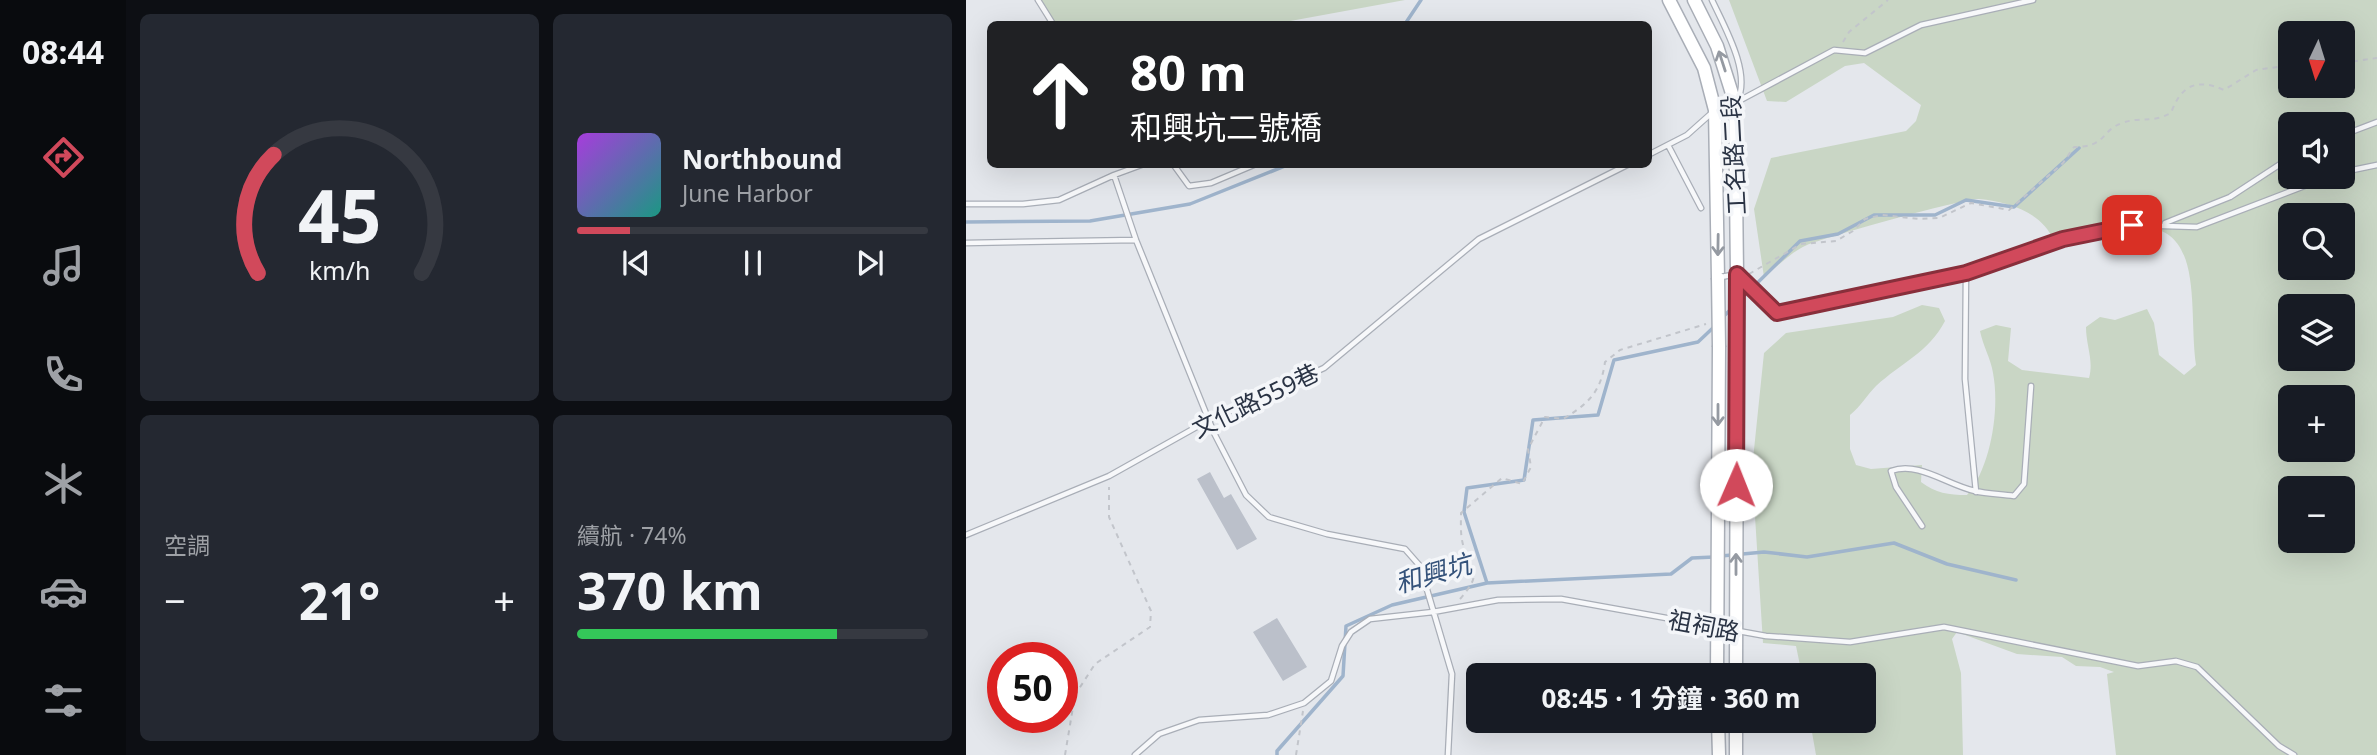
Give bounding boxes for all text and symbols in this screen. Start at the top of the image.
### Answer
north arrow [2278,21,2356,98]
map controls [2278,21,2355,553]
text: 08:44 [22,30,104,73]
text: 80 m [1130,39,1247,105]
icon: ahead [1015,49,1106,140]
one-way arrow [1715,50,1728,72]
street label: 工名路二段 [1713,94,1753,216]
text: 和興坑二號橋 [1130,105,1322,148]
button: sound [2278,112,2355,189]
icon: directions [39,133,88,182]
text: Northbound [682,141,842,177]
text: 45 [298,166,381,265]
text: June Harbor [682,177,813,209]
pin [2102,195,2162,255]
button: search [2278,203,2355,280]
icon: arrive [2113,206,2151,244]
one-way arrow [1711,233,1725,256]
icon: music [39,241,88,290]
icon: previous [617,244,655,282]
icon: pause [734,244,772,282]
icon: next [851,244,889,282]
text: km/h [309,253,370,287]
button: layers [2278,294,2355,371]
icon: phone [39,350,88,399]
street label: 文化路559巷 [1186,355,1324,445]
button: + [2278,385,2355,462]
one-way arrow [1711,403,1725,426]
position arrow [1699,448,1773,522]
icon: climate [39,459,88,508]
button: − [2278,476,2355,553]
text: 續航 · 74% [577,519,687,551]
text: 空調 [164,529,210,561]
water label: 和興坑 [1391,544,1479,601]
one-way arrow [1729,553,1743,576]
text: 370 km [577,554,763,625]
text: 21° [299,564,380,635]
icon: car [39,567,88,616]
text: − [164,574,186,626]
text: + [493,574,515,626]
street label: 祖祠路 [1666,602,1742,648]
speed limit sign: 50 [987,642,1078,733]
icon: filters [39,676,88,725]
text: 08:45 · 1 分鐘 · 360 m [1542,680,1800,716]

